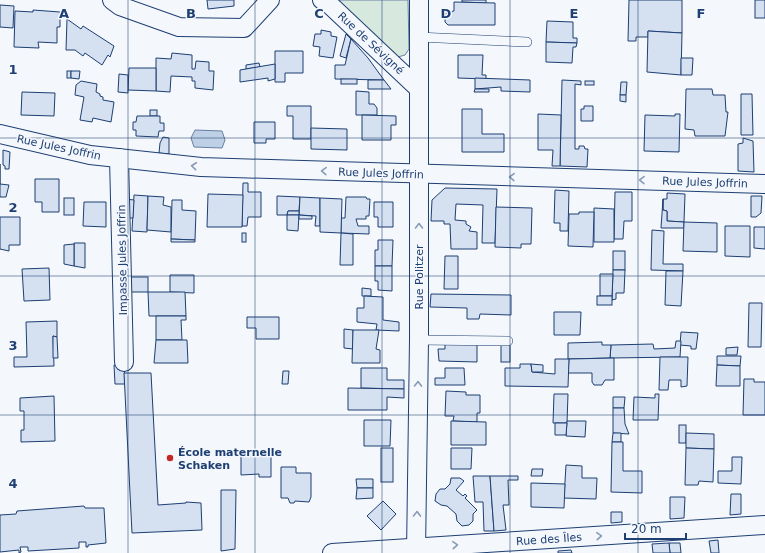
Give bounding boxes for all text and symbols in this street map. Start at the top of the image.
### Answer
text: A [59,6,69,21]
text: B [186,6,196,21]
text: C [314,6,324,21]
text: D [441,6,452,21]
text: E [570,6,578,21]
text: F [697,6,705,21]
street label: Rue de Sévigné [335,9,407,77]
text: 1 [8,62,18,77]
street label: Rue Jules Joffrin [16,132,102,163]
one-way arrow [191,162,197,171]
street label: Rue Jules Joffrin [338,166,424,181]
one-way arrow [321,167,327,175]
one-way arrow [509,173,515,181]
street label: Rue Jules Joffrin [662,175,748,190]
one-way arrow [639,176,645,185]
text: 2 [8,200,18,215]
street label: Impasse Jules Joffrin [115,204,130,315]
one-way arrow [415,223,423,229]
street label: Rue Politzer [413,244,426,309]
text: 3 [8,338,18,353]
one-way arrow [414,381,422,387]
place label: École maternelle Schaken [178,446,282,472]
marker: École maternelle Schaken [165,453,175,463]
text: 4 [8,476,18,491]
one-way arrow [413,511,421,517]
scale bar [625,515,686,541]
text: 20 m [631,522,662,536]
street label: Rue des Îles [516,531,583,548]
one-way arrow [596,531,602,540]
one-way arrow [452,540,458,549]

